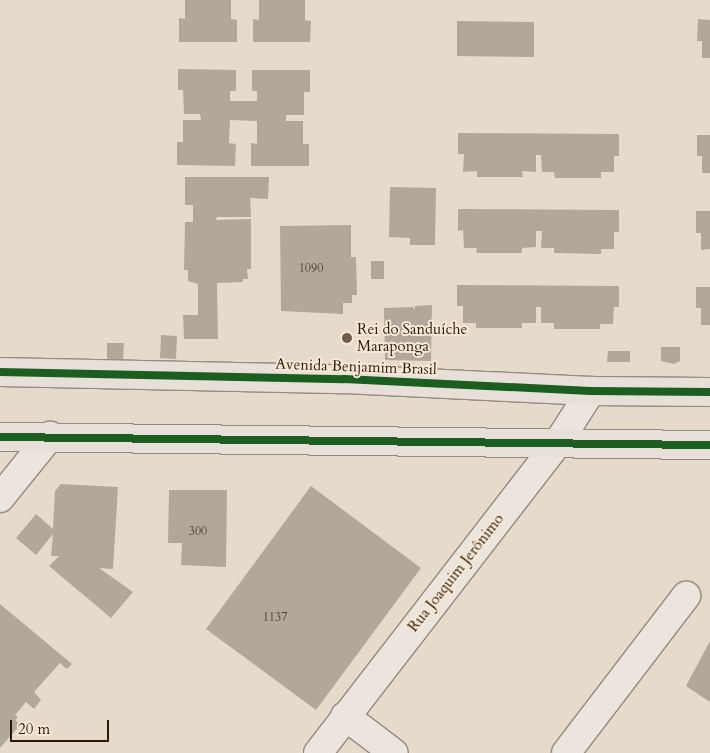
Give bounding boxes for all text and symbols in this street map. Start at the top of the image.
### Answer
house number: 1090 [299,262,323,276]
place label: Rei do Sanduíche Maraponga [357,320,467,355]
marker: Rei do Sanduíche Maraponga [341,332,353,344]
street label: Avenida Benjamim Brasil [275,355,437,379]
street label: Rua Joaquim Jerônimo [404,510,508,636]
house number: 300 [189,525,207,539]
house number: 1137 [263,611,287,625]
scale bar [12,710,111,742]
text: 20 m [18,719,50,739]

